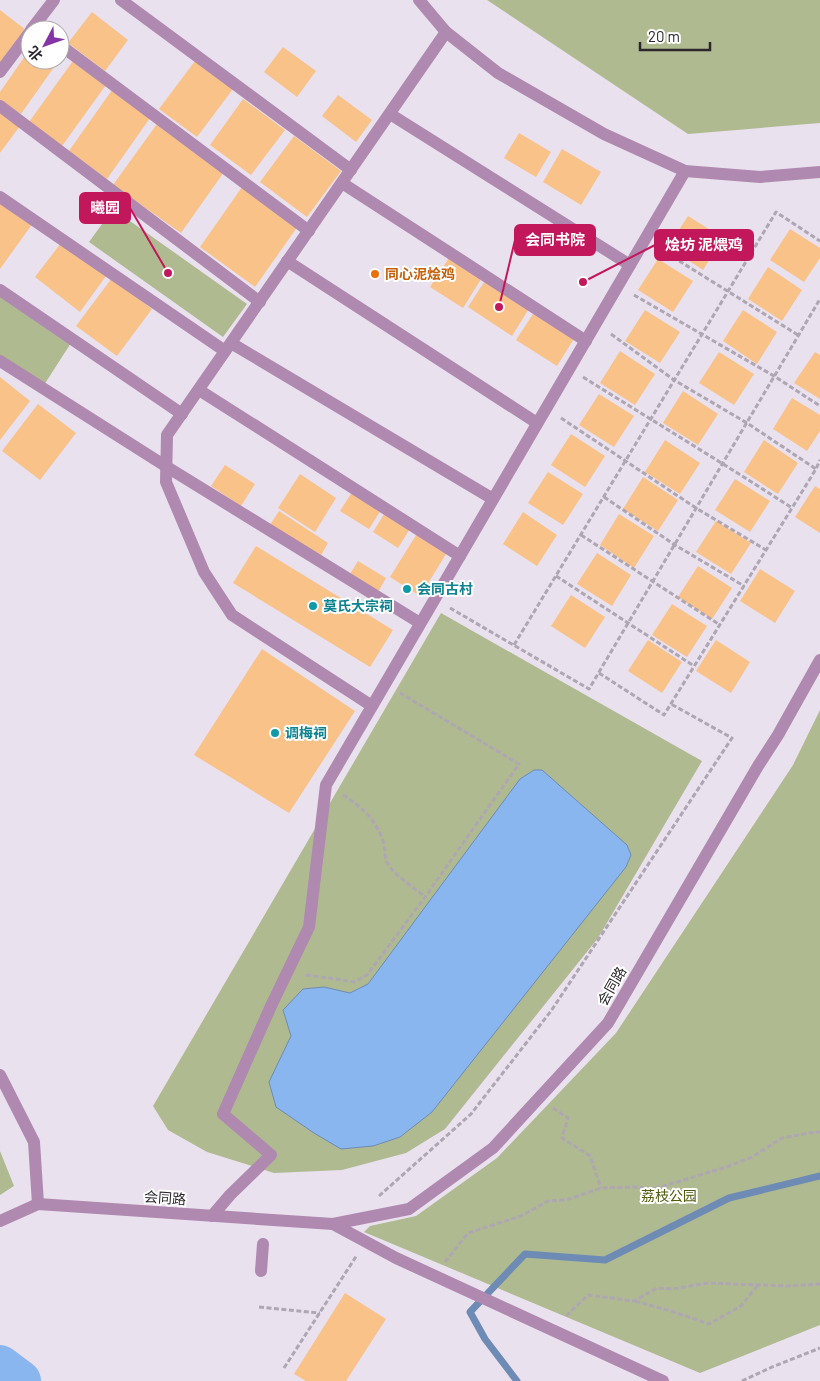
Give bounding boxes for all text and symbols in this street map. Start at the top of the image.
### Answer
north arrow [20,20,70,70]
scale bar [640,20,710,52]
text: 20 m [648,27,680,45]
text: 北 [24,43,46,65]
callout: 曦园 [80,193,130,223]
text: 曦园 [90,198,120,216]
callout: 会同书院 [515,225,595,255]
text: 会同书院 [525,230,585,248]
callout: 烩坊 泥煨鸡 [655,230,753,260]
text: 烩坊 泥煨鸡 [665,235,743,253]
place label: 同心泥烩鸡 [385,265,455,282]
marker: 同心泥烩鸡 [369,268,381,280]
place label: 会同古村 [417,580,473,597]
marker: 会同古村 [401,583,413,595]
place label: 莫氏大宗祠 [323,597,393,614]
marker: 莫氏大宗祠 [307,600,319,612]
place label: 调梅祠 [285,724,327,741]
marker: 调梅祠 [269,727,281,739]
street label: 会同路 [594,963,629,1008]
park label: 荔枝公园 [641,1187,697,1204]
street label: 会同路 [143,1188,187,1207]

